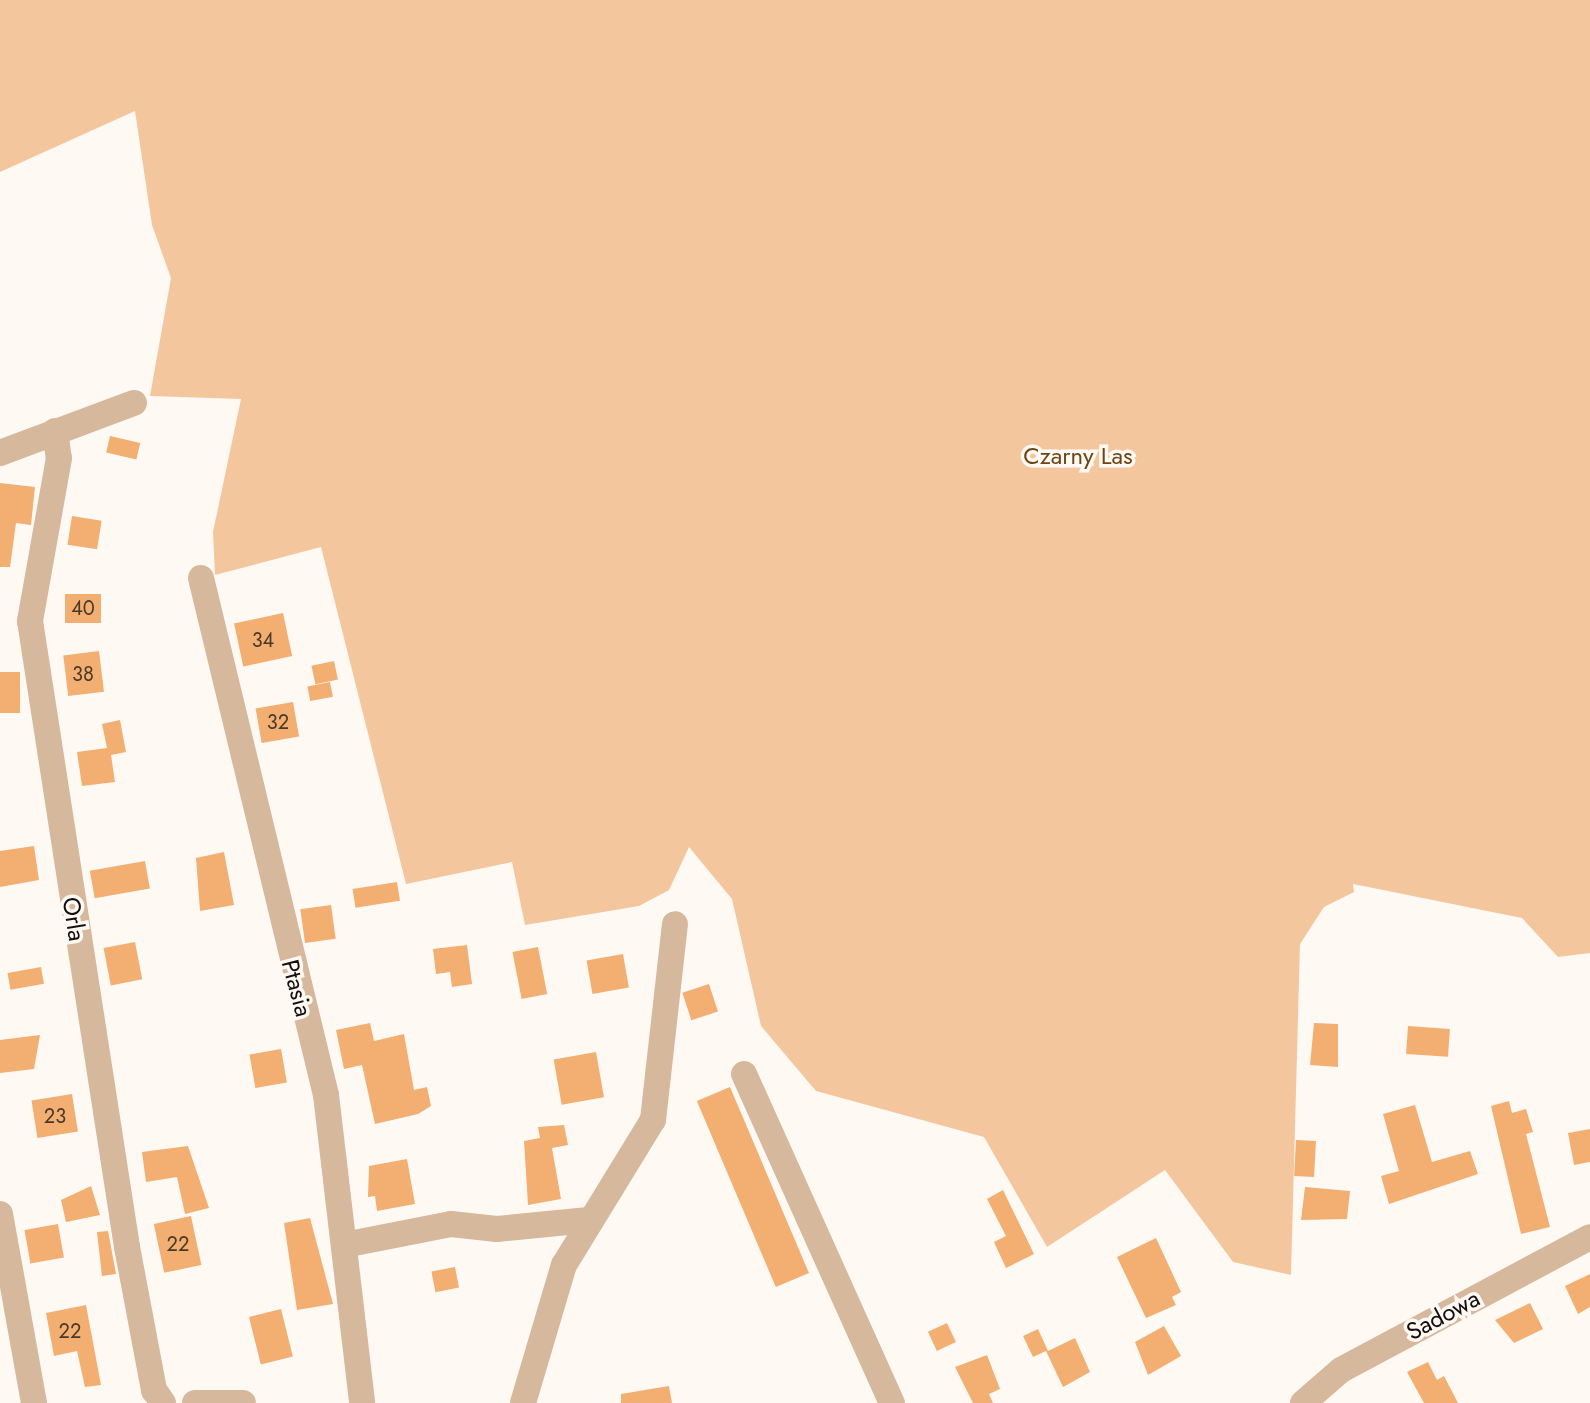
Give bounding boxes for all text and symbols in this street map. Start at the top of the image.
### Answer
park label: Czarny Las [1023,442,1133,470]
house number: 40 [71,596,95,620]
house number: 34 [252,628,274,652]
house number: 38 [72,662,94,686]
house number: 32 [267,710,289,734]
street label: Orla [56,895,92,943]
street label: Ptasia [276,956,318,1020]
house number: 23 [44,1104,66,1128]
house number: 22 [167,1232,189,1256]
street label: Sadowa [1401,1284,1485,1346]
house number: 22 [59,1319,81,1343]

